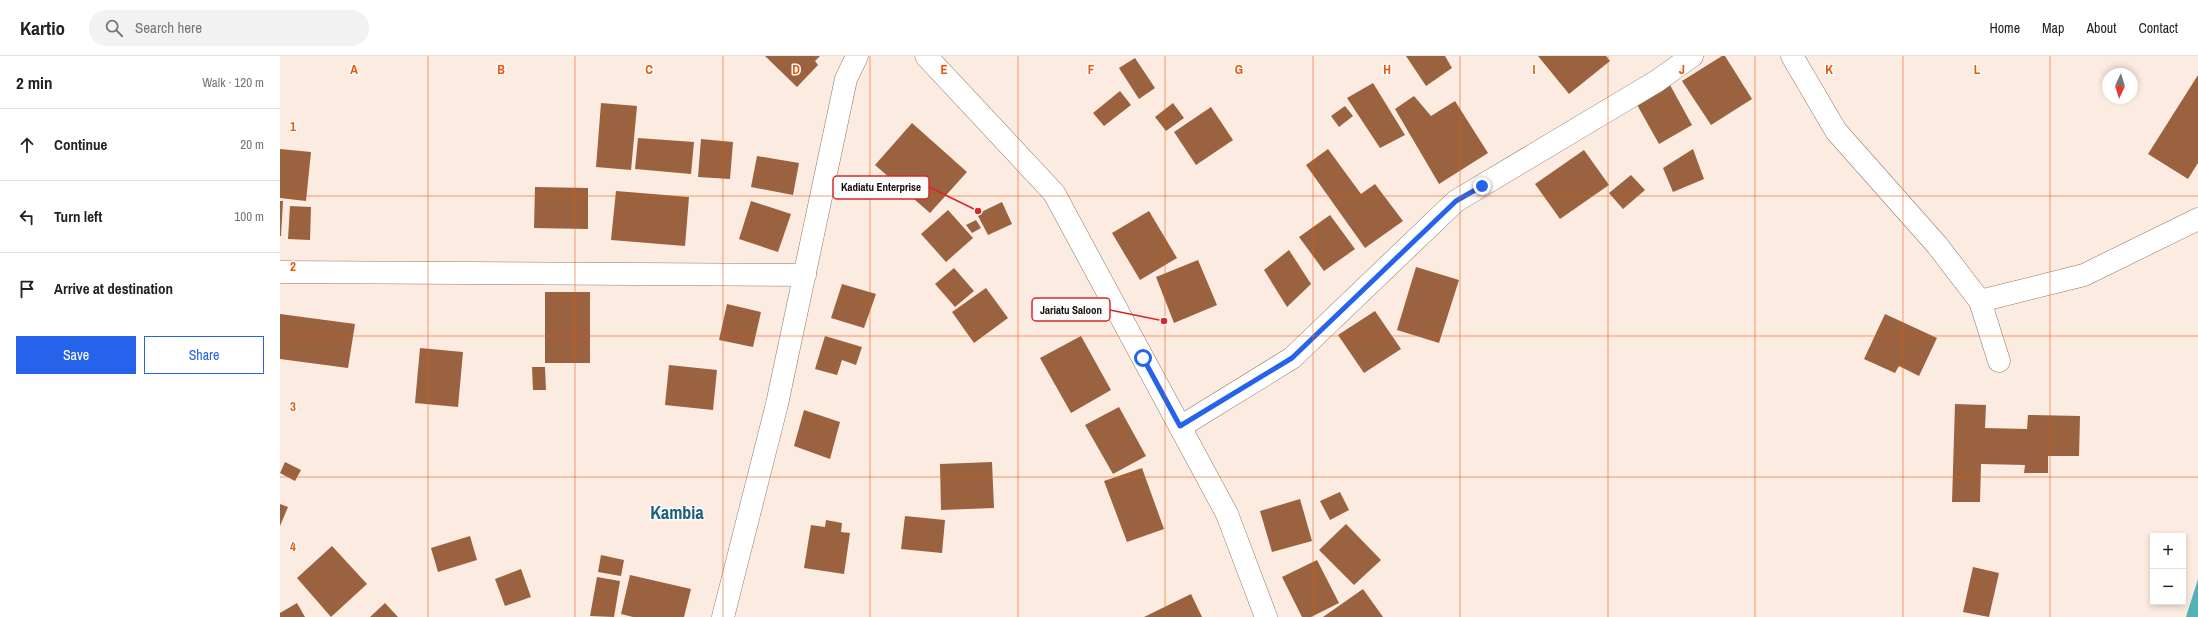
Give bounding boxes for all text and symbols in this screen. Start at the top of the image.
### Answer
search box [89,10,369,46]
text: Kartio [20,15,65,41]
icon: search [103,17,125,39]
text: Search here [135,17,202,38]
text: Home [1989,19,2020,37]
text: Map [2042,19,2064,37]
text: About [2086,19,2116,37]
text: Contact [2138,19,2178,37]
text: A [350,61,358,78]
text: B [497,61,505,78]
text: C [645,61,653,78]
text: D [792,61,800,78]
text: E [940,61,948,78]
text: F [1088,61,1095,78]
text: G [1235,61,1243,78]
text: H [1383,61,1391,78]
text: I [1533,61,1536,78]
text: J [1679,61,1685,78]
text: K [1825,61,1833,78]
text: L [1974,61,1981,78]
north arrow [2102,68,2138,104]
text: 2 min [16,71,52,94]
text: Walk · 120 m [202,74,264,91]
text: 1 [290,118,296,135]
icon: ahead [16,134,38,156]
text: Continue [54,134,107,155]
text: 20 m [240,136,264,153]
callout: Kadiatu Enterprise [833,176,929,199]
route end [1473,177,1491,195]
text: Kadiatu Enterprise [841,180,921,194]
icon: left [16,206,38,228]
text: Turn left [54,206,102,227]
text: 100 m [234,208,264,225]
text: 2 [290,258,296,275]
icon: arrive [16,278,38,300]
text: Arrive at destination [54,278,173,299]
callout: Jariatu Saloon [1032,298,1110,321]
text: Jariatu Saloon [1040,303,1102,317]
button: Save [16,336,136,374]
button: Share [144,336,264,374]
route start [1134,349,1152,367]
text: 3 [290,398,296,415]
district label: Kambia [650,500,704,525]
map controls [2150,533,2186,605]
button: + [2150,533,2186,569]
text: 4 [290,538,296,555]
button: − [2150,569,2186,605]

